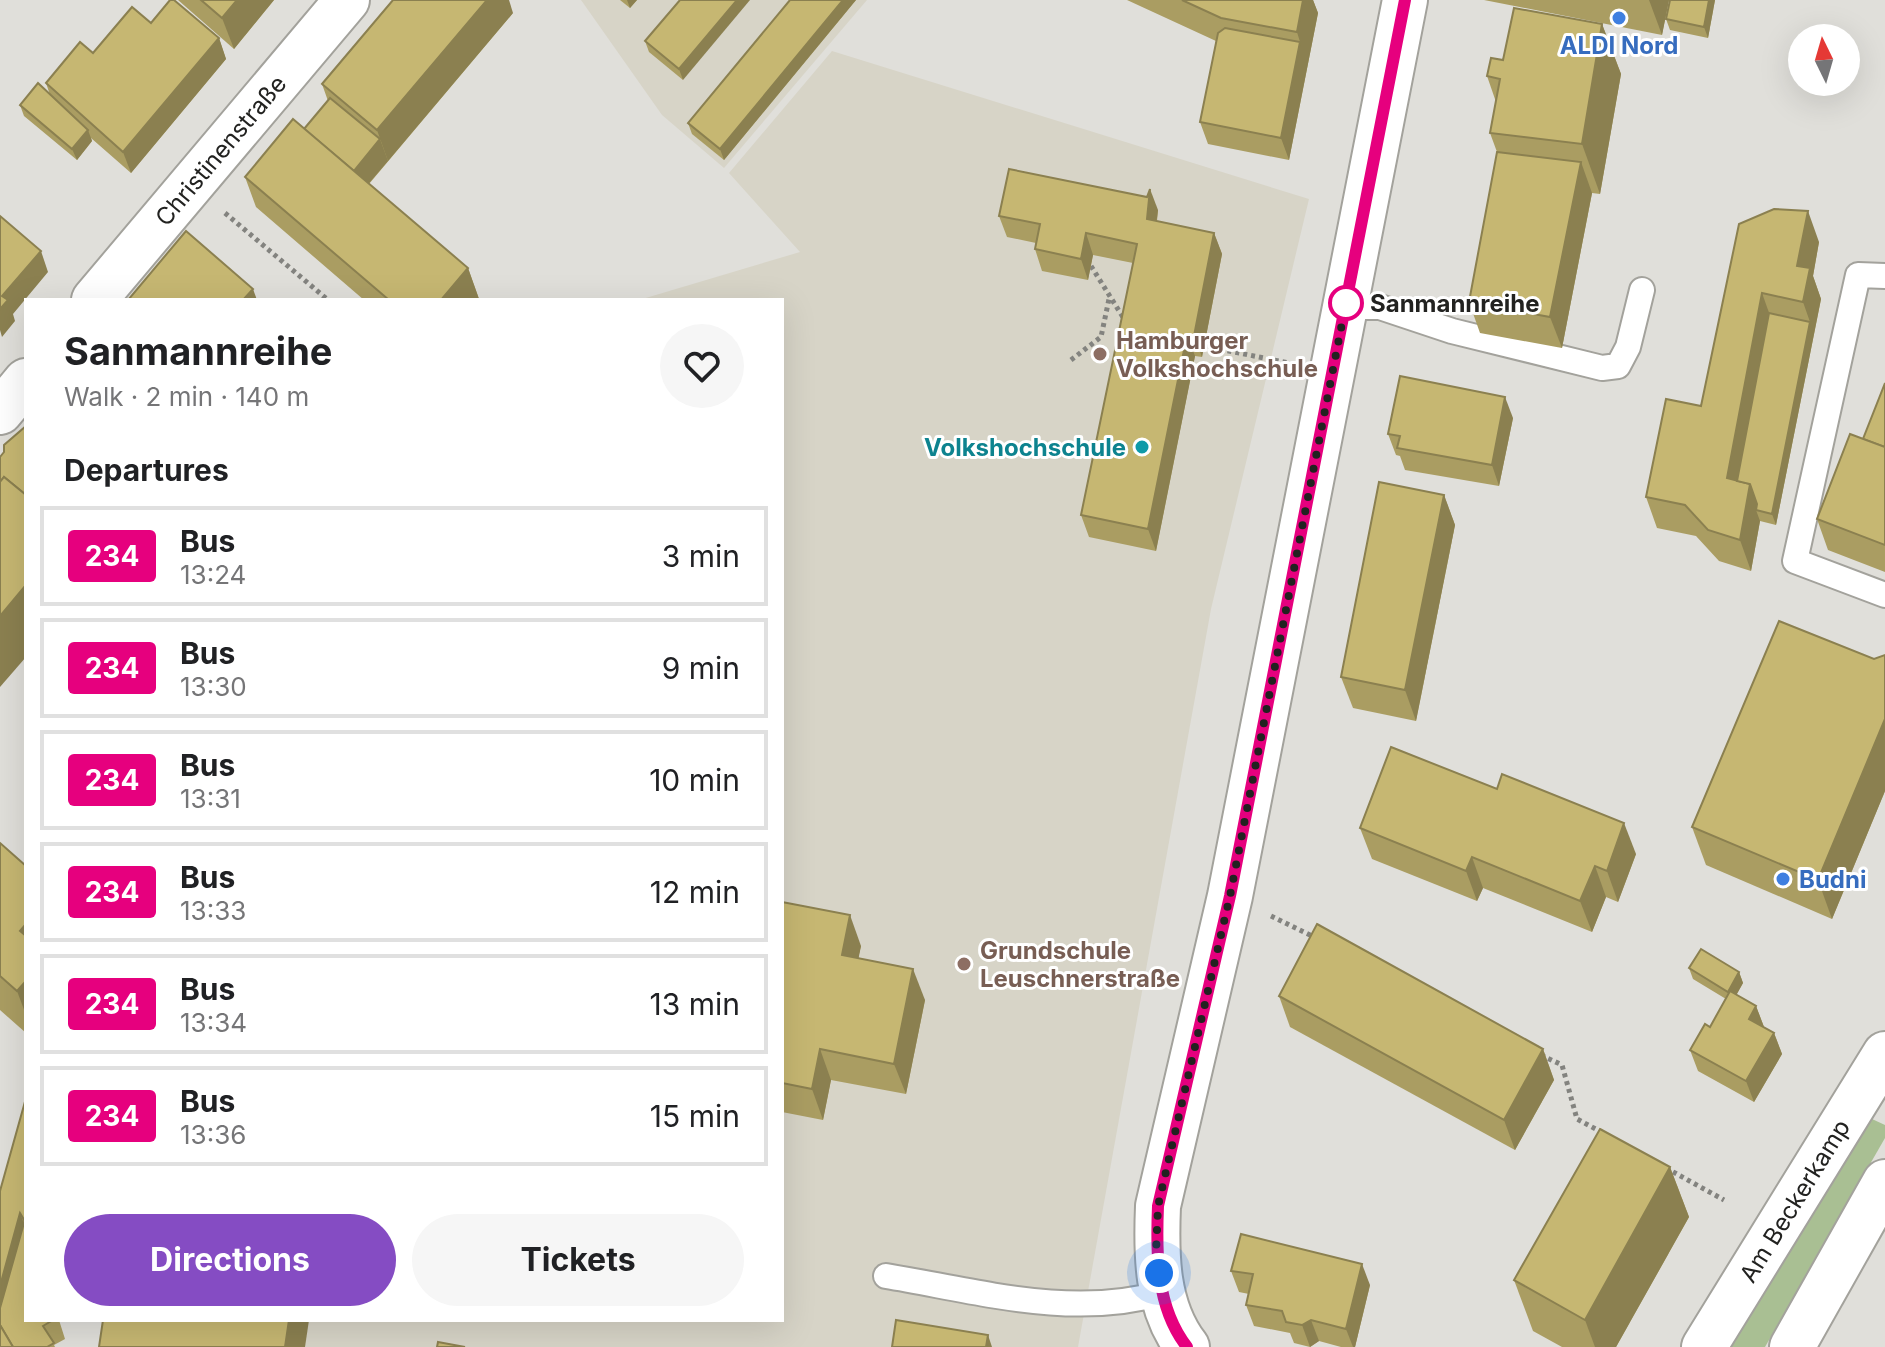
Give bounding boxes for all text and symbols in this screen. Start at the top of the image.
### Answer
marker: ALDI Nord [1610,9,1628,27]
north arrow [1788,24,1860,96]
map controls [1788,24,1860,96]
place label: ALDI Nord [1560,31,1678,60]
street label: Christinenstraße [149,69,292,231]
marker: Sanmannreihe [1329,286,1363,320]
place label: Sanmannreihe [1370,289,1540,318]
button: heart [660,324,744,408]
place label: Hamburger Volkshochschule [1116,326,1318,383]
text: Sanmannreihe [64,328,332,374]
marker: Hamburger Volkshochschule [1091,345,1109,363]
text: Walk · 2 min · 140 m [64,381,309,412]
place label: Volkshochschule [924,433,1126,462]
marker: Volkshochschule [1133,438,1151,456]
text: Departures [64,452,229,488]
text: Bus [180,523,235,559]
text: 3 min [662,538,740,574]
text: 234 [85,539,139,573]
text: 13:24 [180,559,246,590]
text: Bus [180,635,235,671]
text: 9 min [662,650,740,686]
text: 234 [85,651,139,685]
text: 13:30 [180,671,247,702]
text: Bus [180,747,235,783]
text: 10 min [649,762,740,798]
text: 234 [85,763,139,797]
text: 13:31 [180,783,241,814]
text: Bus [180,859,235,895]
place label: Budni [1799,865,1866,894]
marker: Budni [1774,870,1792,888]
text: 12 min [650,874,740,910]
text: 234 [85,875,139,909]
text: 13:33 [180,895,246,926]
place label: Grundschule Leuschnerstraße [980,936,1180,993]
marker: Grundschule Leuschnerstraße [955,955,973,973]
text: Bus [180,971,235,1007]
text: 13 min [650,986,740,1022]
text: 234 [85,987,139,1021]
text: 13:34 [180,1007,247,1038]
text: Bus [180,1083,235,1119]
text: 15 min [650,1098,740,1134]
text: 234 [85,1099,139,1133]
street label: Am Beckerkamp [1733,1114,1856,1288]
text: 13:36 [180,1119,246,1150]
button: Directions [64,1214,396,1306]
button: Tickets [412,1214,744,1306]
your location [1139,1253,1179,1293]

